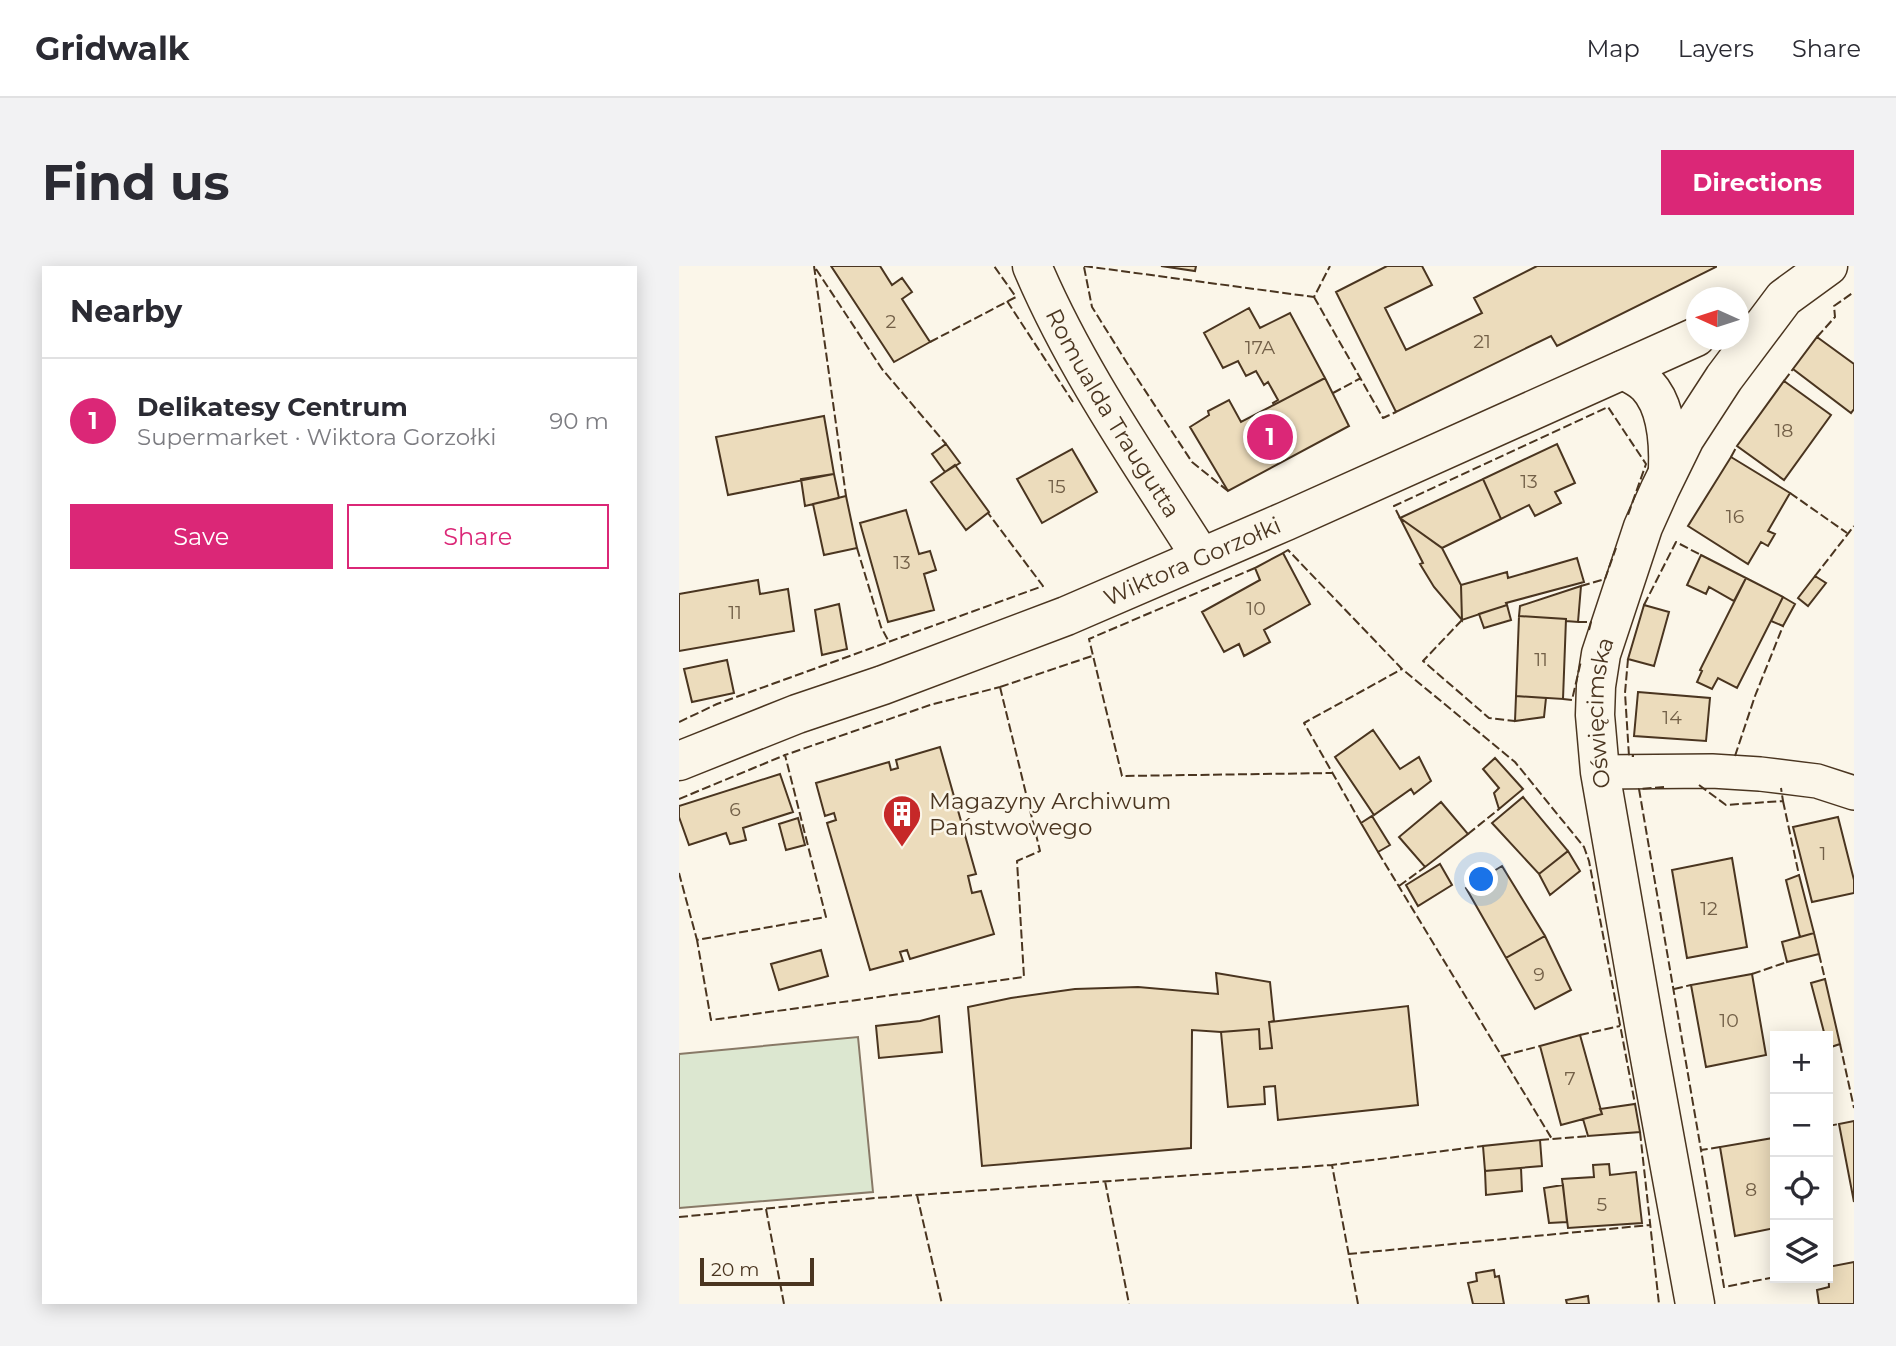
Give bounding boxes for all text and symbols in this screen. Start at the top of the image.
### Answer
text: Gridwalk [35,28,189,68]
text: Map [1586,34,1640,63]
text: Layers [1678,34,1754,63]
text: Share [1792,34,1861,63]
button: Directions [1661,150,1854,215]
text: Find us [42,153,230,212]
north arrow [1686,287,1749,350]
text: Nearby [70,293,182,330]
street label: Romualda Traugutta [1040,304,1186,523]
house number: 2 [886,310,897,333]
house number: 21 [1473,330,1491,353]
house number: 17A [1245,336,1276,359]
text: Delikatesy Centrum [137,391,408,423]
text: 1 [88,407,98,435]
text: 90 m [549,407,609,435]
pin: 1 [1247,411,1293,463]
house number: 18 [1775,419,1793,442]
text: Supermarket · Wiktora Gorzołki [137,423,497,451]
house number: 13 [1520,470,1538,493]
house number: 15 [1048,475,1066,498]
button: Save [70,504,333,569]
button: Share [347,504,609,569]
house number: 16 [1726,505,1744,528]
street label: Wiktora Gorzołki [1100,511,1285,612]
house number: 13 [893,551,911,574]
house number: 10 [1246,597,1266,620]
house number: 11 [728,601,742,624]
street label: Oświęcimska [1581,633,1620,791]
house number: 11 [1534,648,1548,671]
house number: 14 [1662,706,1682,729]
place label: Magazyny Archiwum Państwowego [929,787,1171,841]
building icon: Magazyny Archiwum Państwowego [881,793,923,848]
house number: 6 [729,798,741,821]
house number: 1 [1820,842,1826,865]
your location [1464,862,1498,896]
house number: 12 [1700,897,1718,920]
house number: 9 [1533,963,1545,986]
house number: 10 [1719,1009,1739,1032]
map controls [1770,1031,1833,1283]
button: + [1770,1031,1833,1094]
house number: 7 [1564,1067,1576,1090]
button: − [1770,1094,1833,1157]
button: locate [1770,1157,1833,1220]
house number: 8 [1745,1178,1757,1201]
house number: 5 [1597,1193,1608,1216]
button: layers [1770,1220,1833,1283]
scale bar [700,1255,814,1287]
text: 20 m [711,1258,759,1281]

